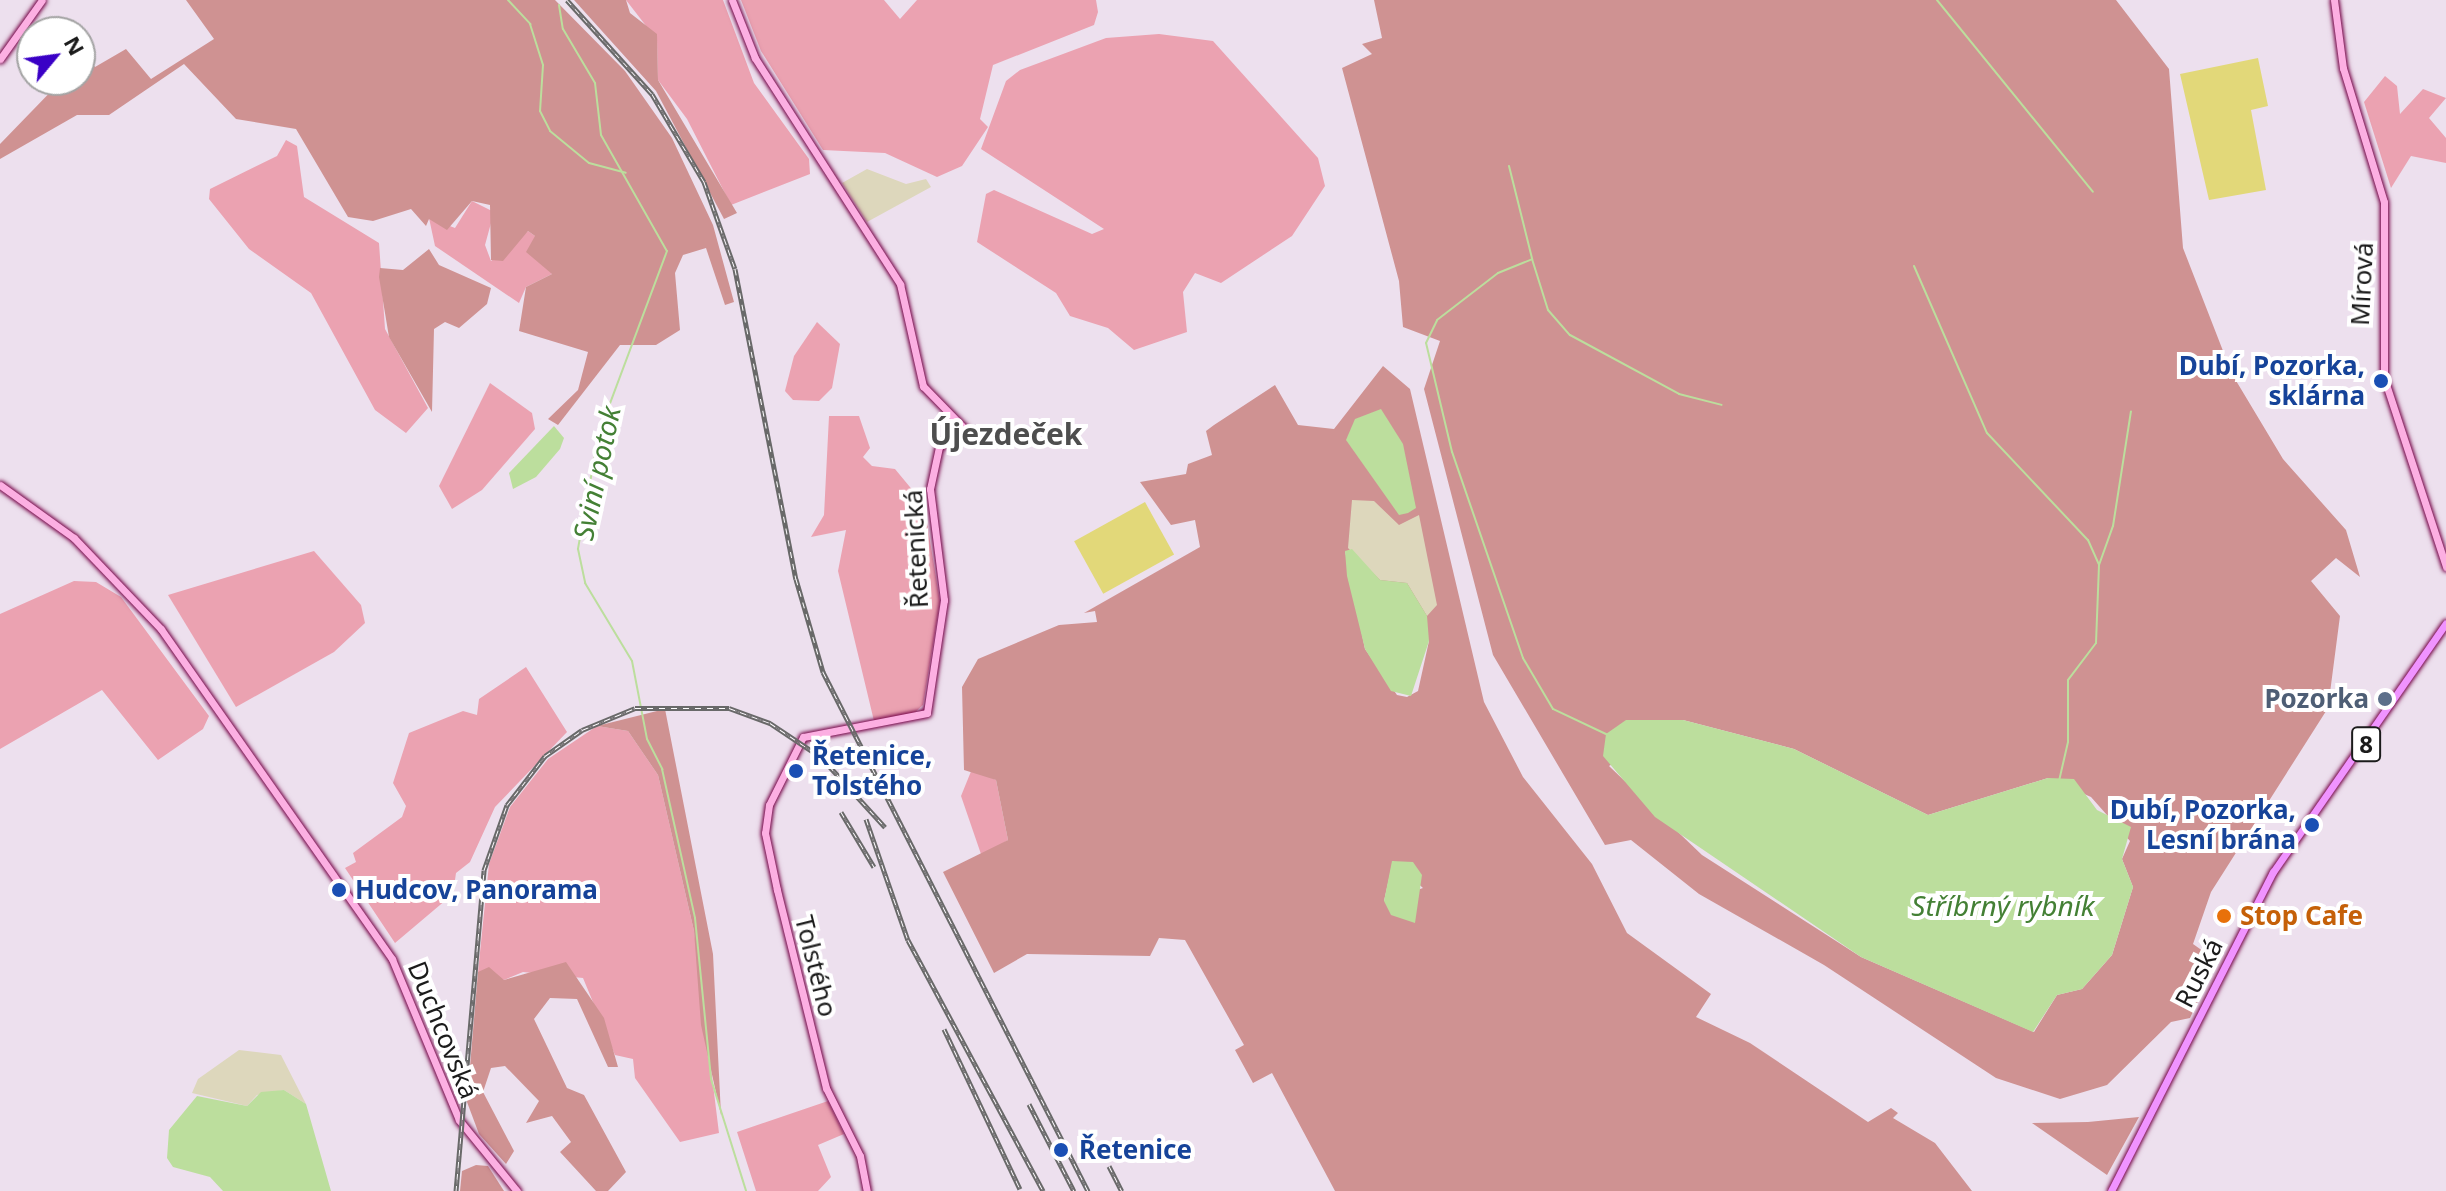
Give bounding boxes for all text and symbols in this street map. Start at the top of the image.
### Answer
north arrow [16,16,96,96]
text: N [58,30,93,60]
street label: Mírová [2344,241,2380,327]
place label: Dubí, Pozorka, sklárna [2179,350,2365,412]
marker: Dubí, Pozorka, sklárna [2372,372,2390,390]
water label: Sviní potok [565,403,627,543]
district label: Újezdeček [930,416,1082,452]
street label: Řetenická [897,489,935,609]
place label: Pozorka [2264,683,2369,715]
marker: Pozorka [2376,690,2394,708]
road number: 8 [2350,724,2382,764]
place label: Řetenice, Tolstého [812,740,932,802]
marker: Řetenice, Tolstého [787,762,805,780]
place label: Dubí, Pozorka, Lesní brána [2110,794,2296,856]
marker: Dubí, Pozorka, Lesní brána [2303,816,2321,834]
place label: Hudcov, Panorama [355,874,598,906]
marker: Hudcov, Panorama [330,881,348,899]
water label: Stříbrný rybník [1911,888,2095,922]
place label: Stop Cafe [2240,900,2363,932]
marker: Stop Cafe [2215,907,2233,925]
street label: Tolstého [788,912,844,1020]
street label: Ruská [2168,933,2230,1013]
street label: Duchcovská [401,957,485,1103]
place label: Řetenice [1079,1134,1192,1166]
marker: Řetenice [1050,1139,1072,1161]

